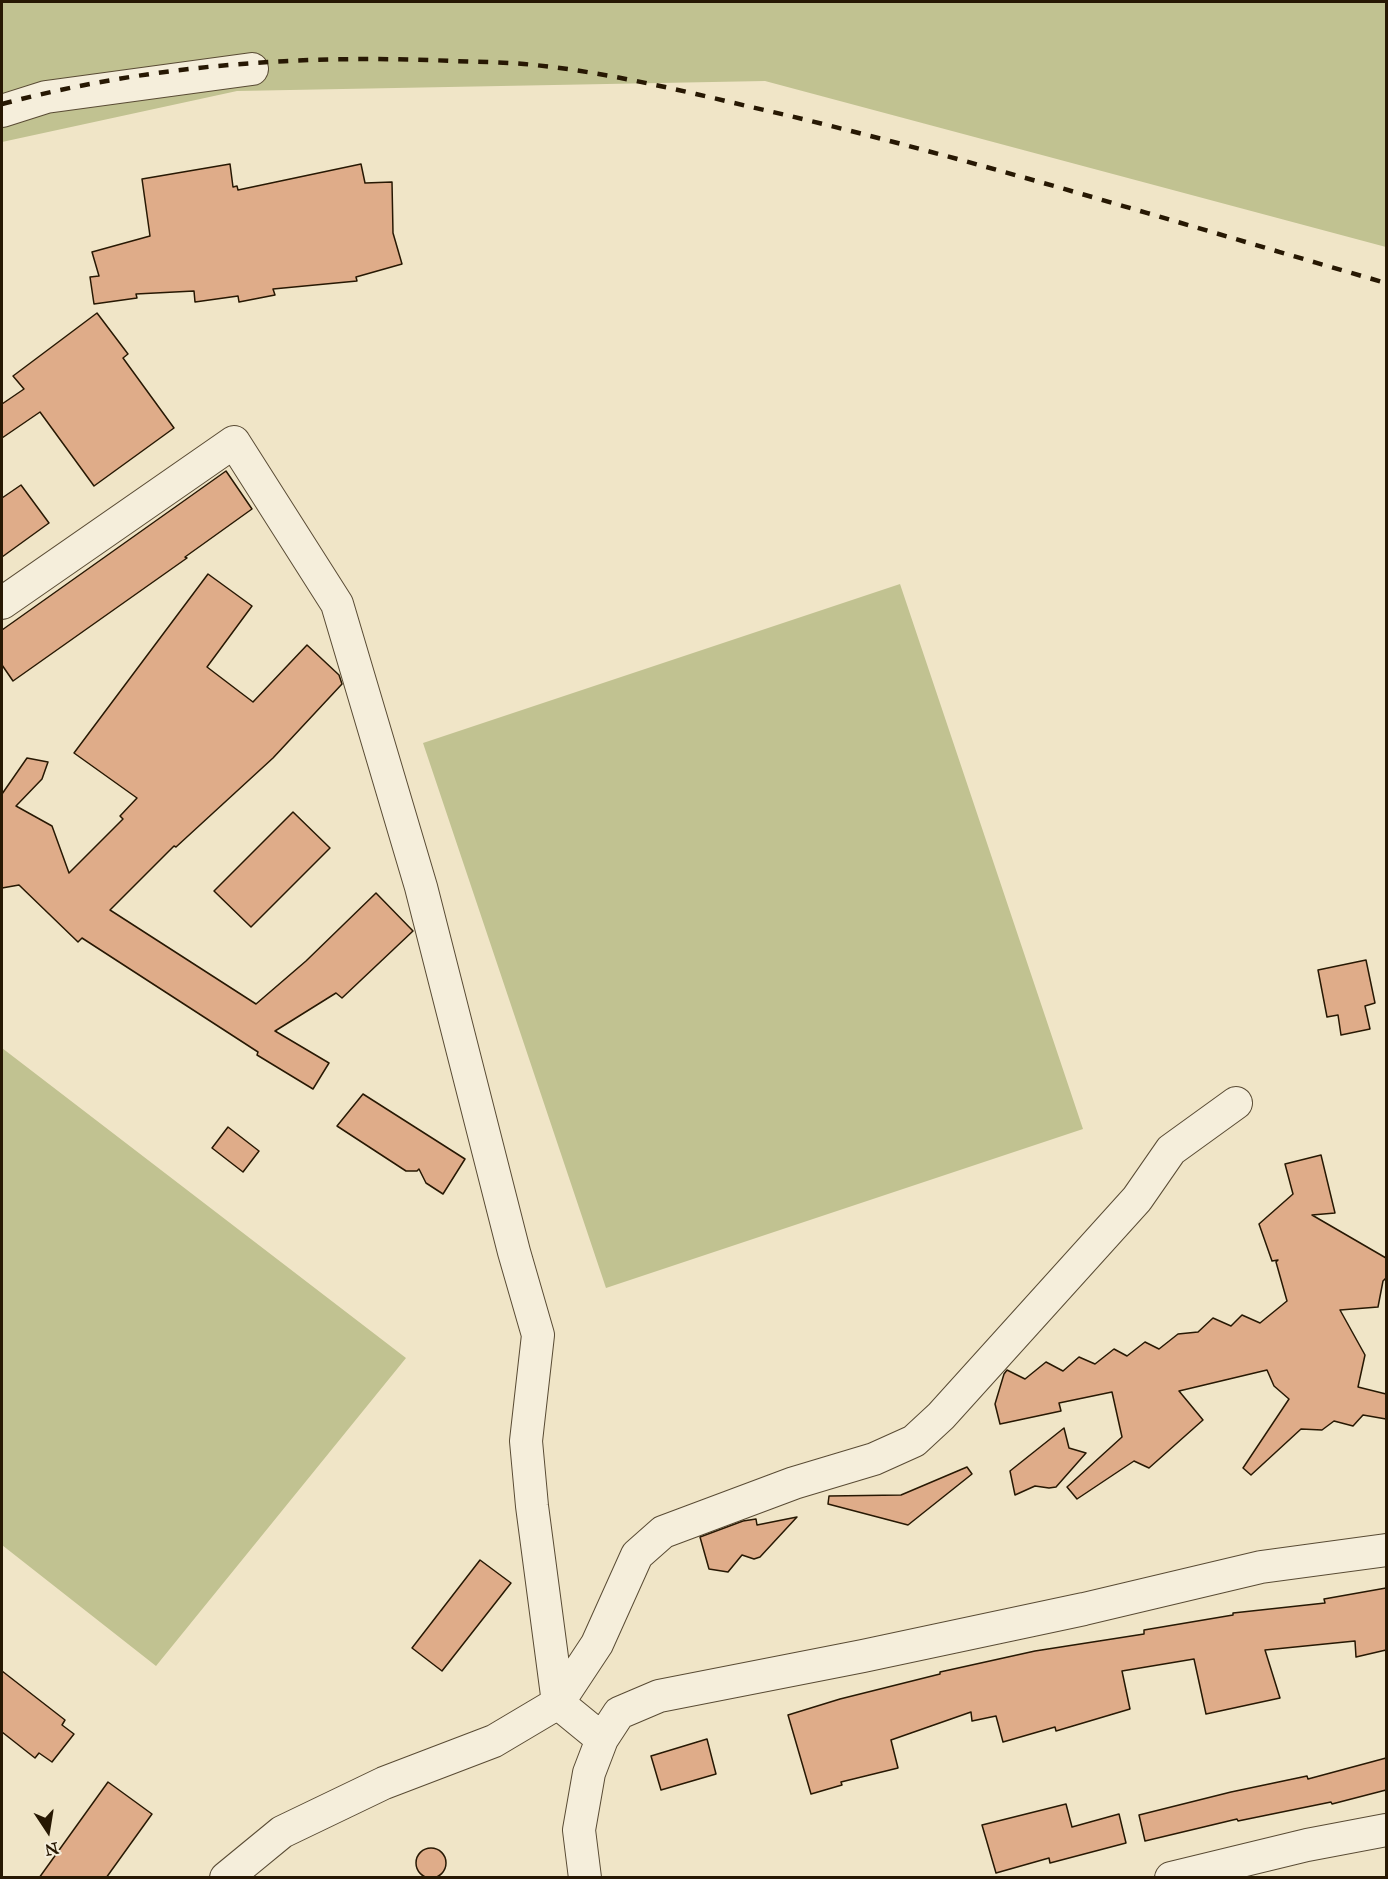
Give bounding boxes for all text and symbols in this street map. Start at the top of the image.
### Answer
north arrow [18,1801,78,1861]
text: N [43,1838,60,1860]

